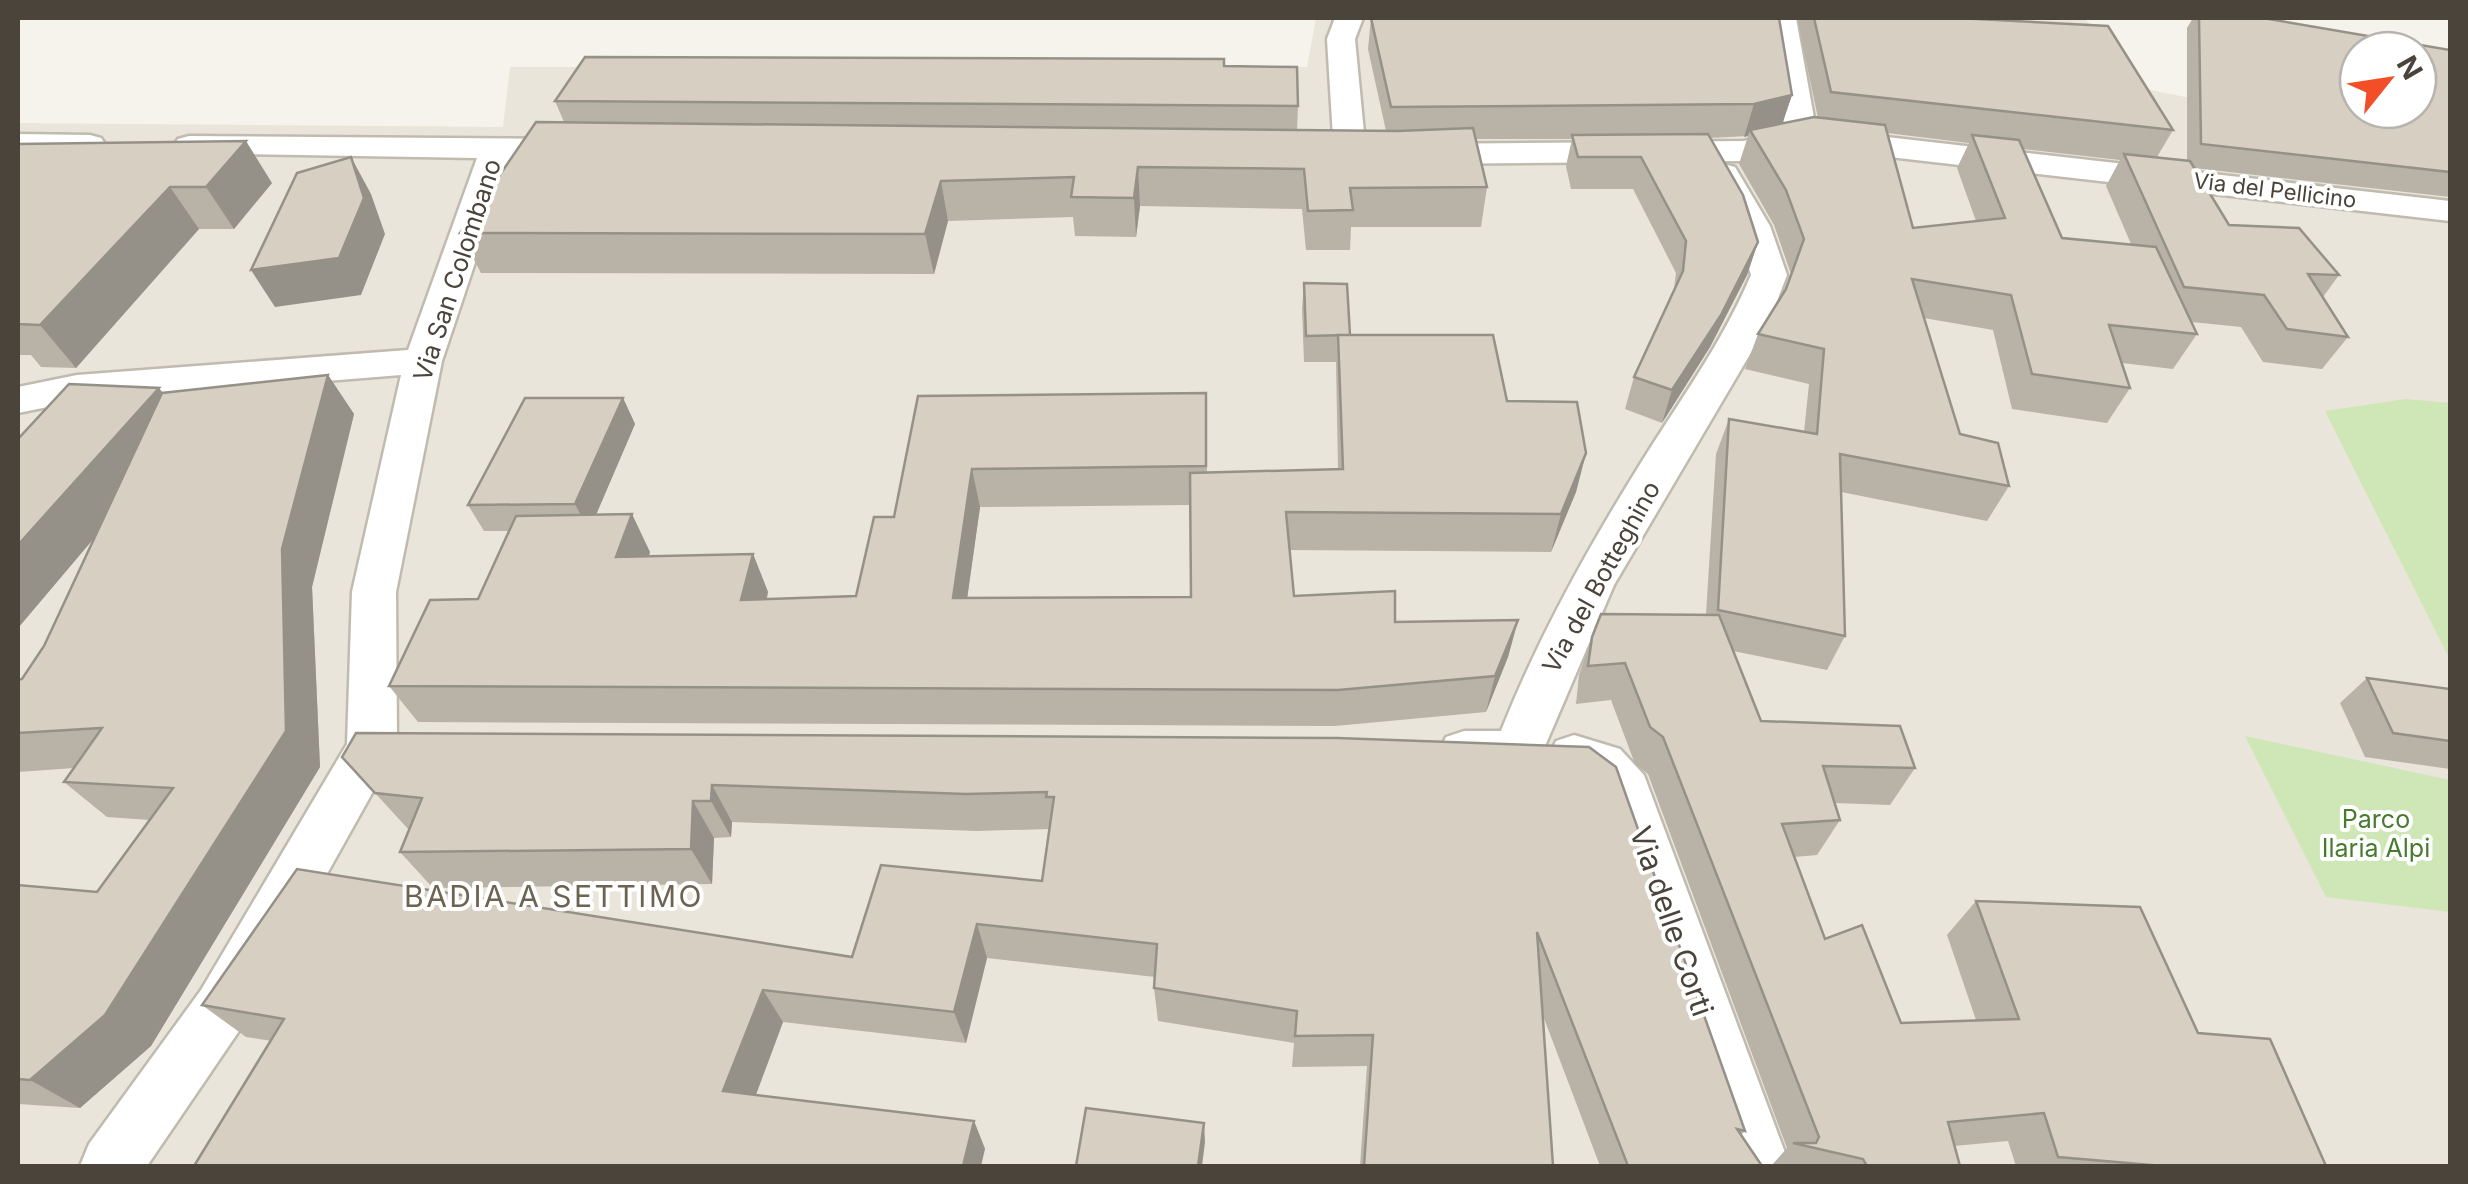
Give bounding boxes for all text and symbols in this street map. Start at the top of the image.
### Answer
north arrow [2338,30,2438,130]
text: N [2390,50,2430,85]
street label: Via San Colombano [407,155,507,385]
street label: Via del Pellicino [2192,167,2358,213]
street label: Via del Botteghino [1536,476,1666,678]
park label: Parco Ilaria Alpi [2322,804,2430,863]
street label: Via delle Corti [1623,821,1721,1021]
district label: BADIA A SETTIMO [404,878,704,914]

